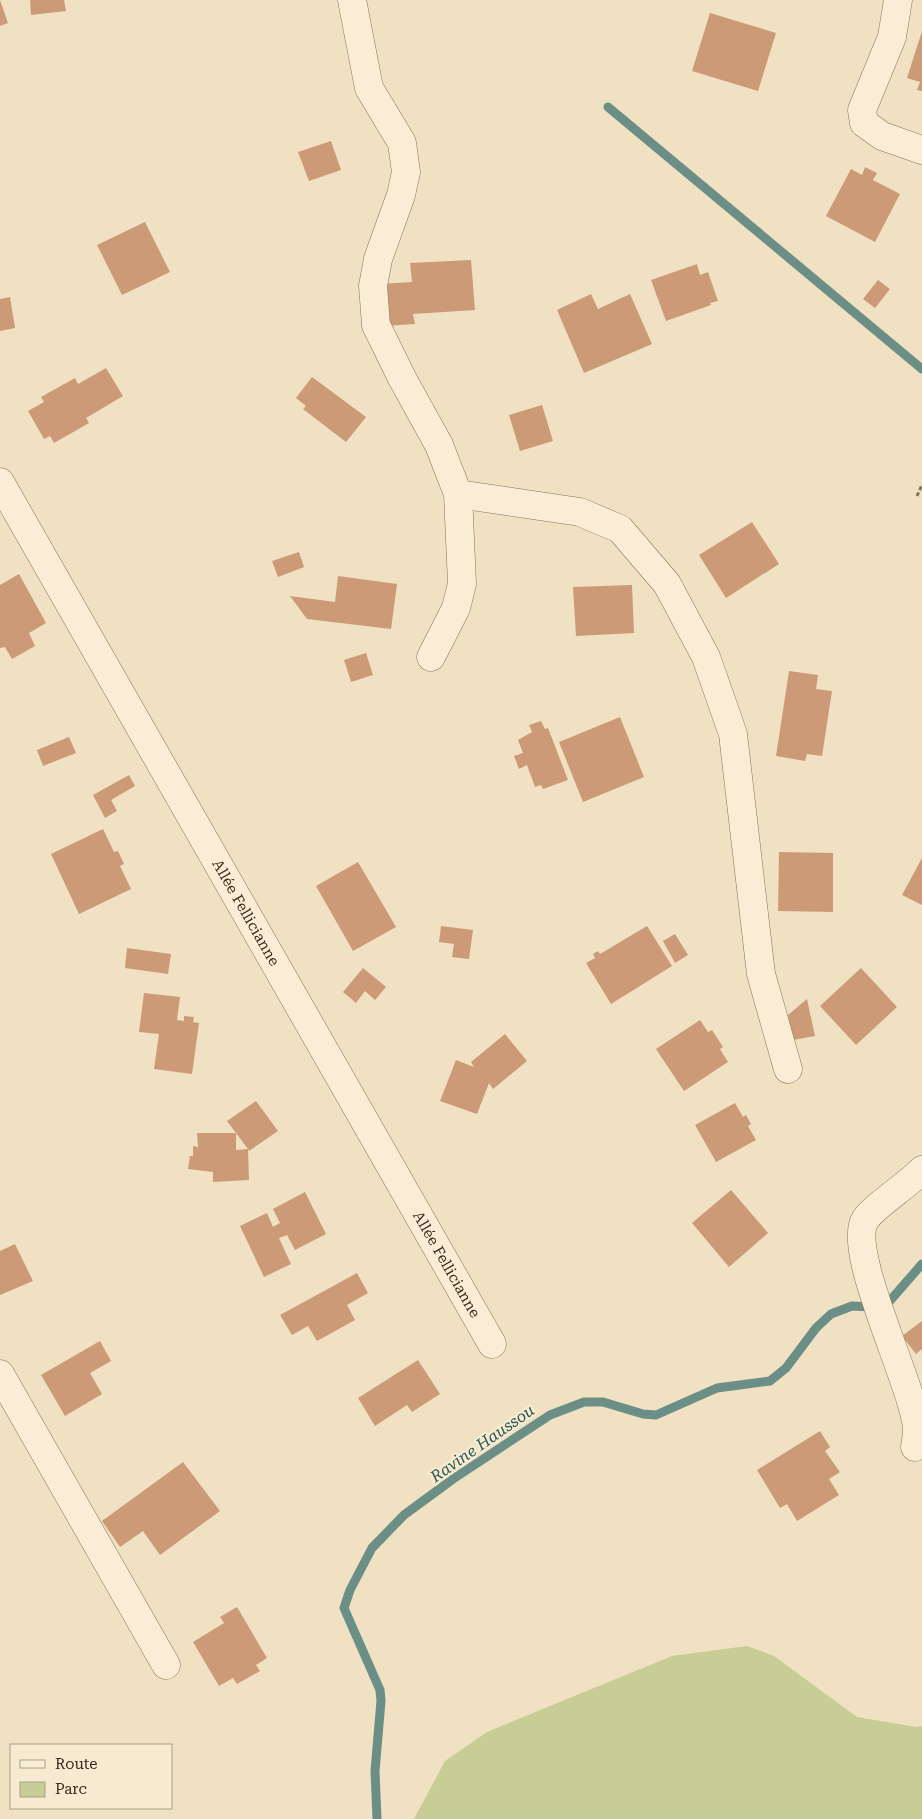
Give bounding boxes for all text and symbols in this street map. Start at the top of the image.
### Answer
street label: Allée Fellicianne [208,856,283,969]
street label: Allée Fellicianne [409,1208,484,1321]
water label: Ravine Haussou [426,1400,538,1487]
legend [10,1744,172,1809]
text: Route [55,1755,97,1773]
text: Parc [55,1780,87,1798]

